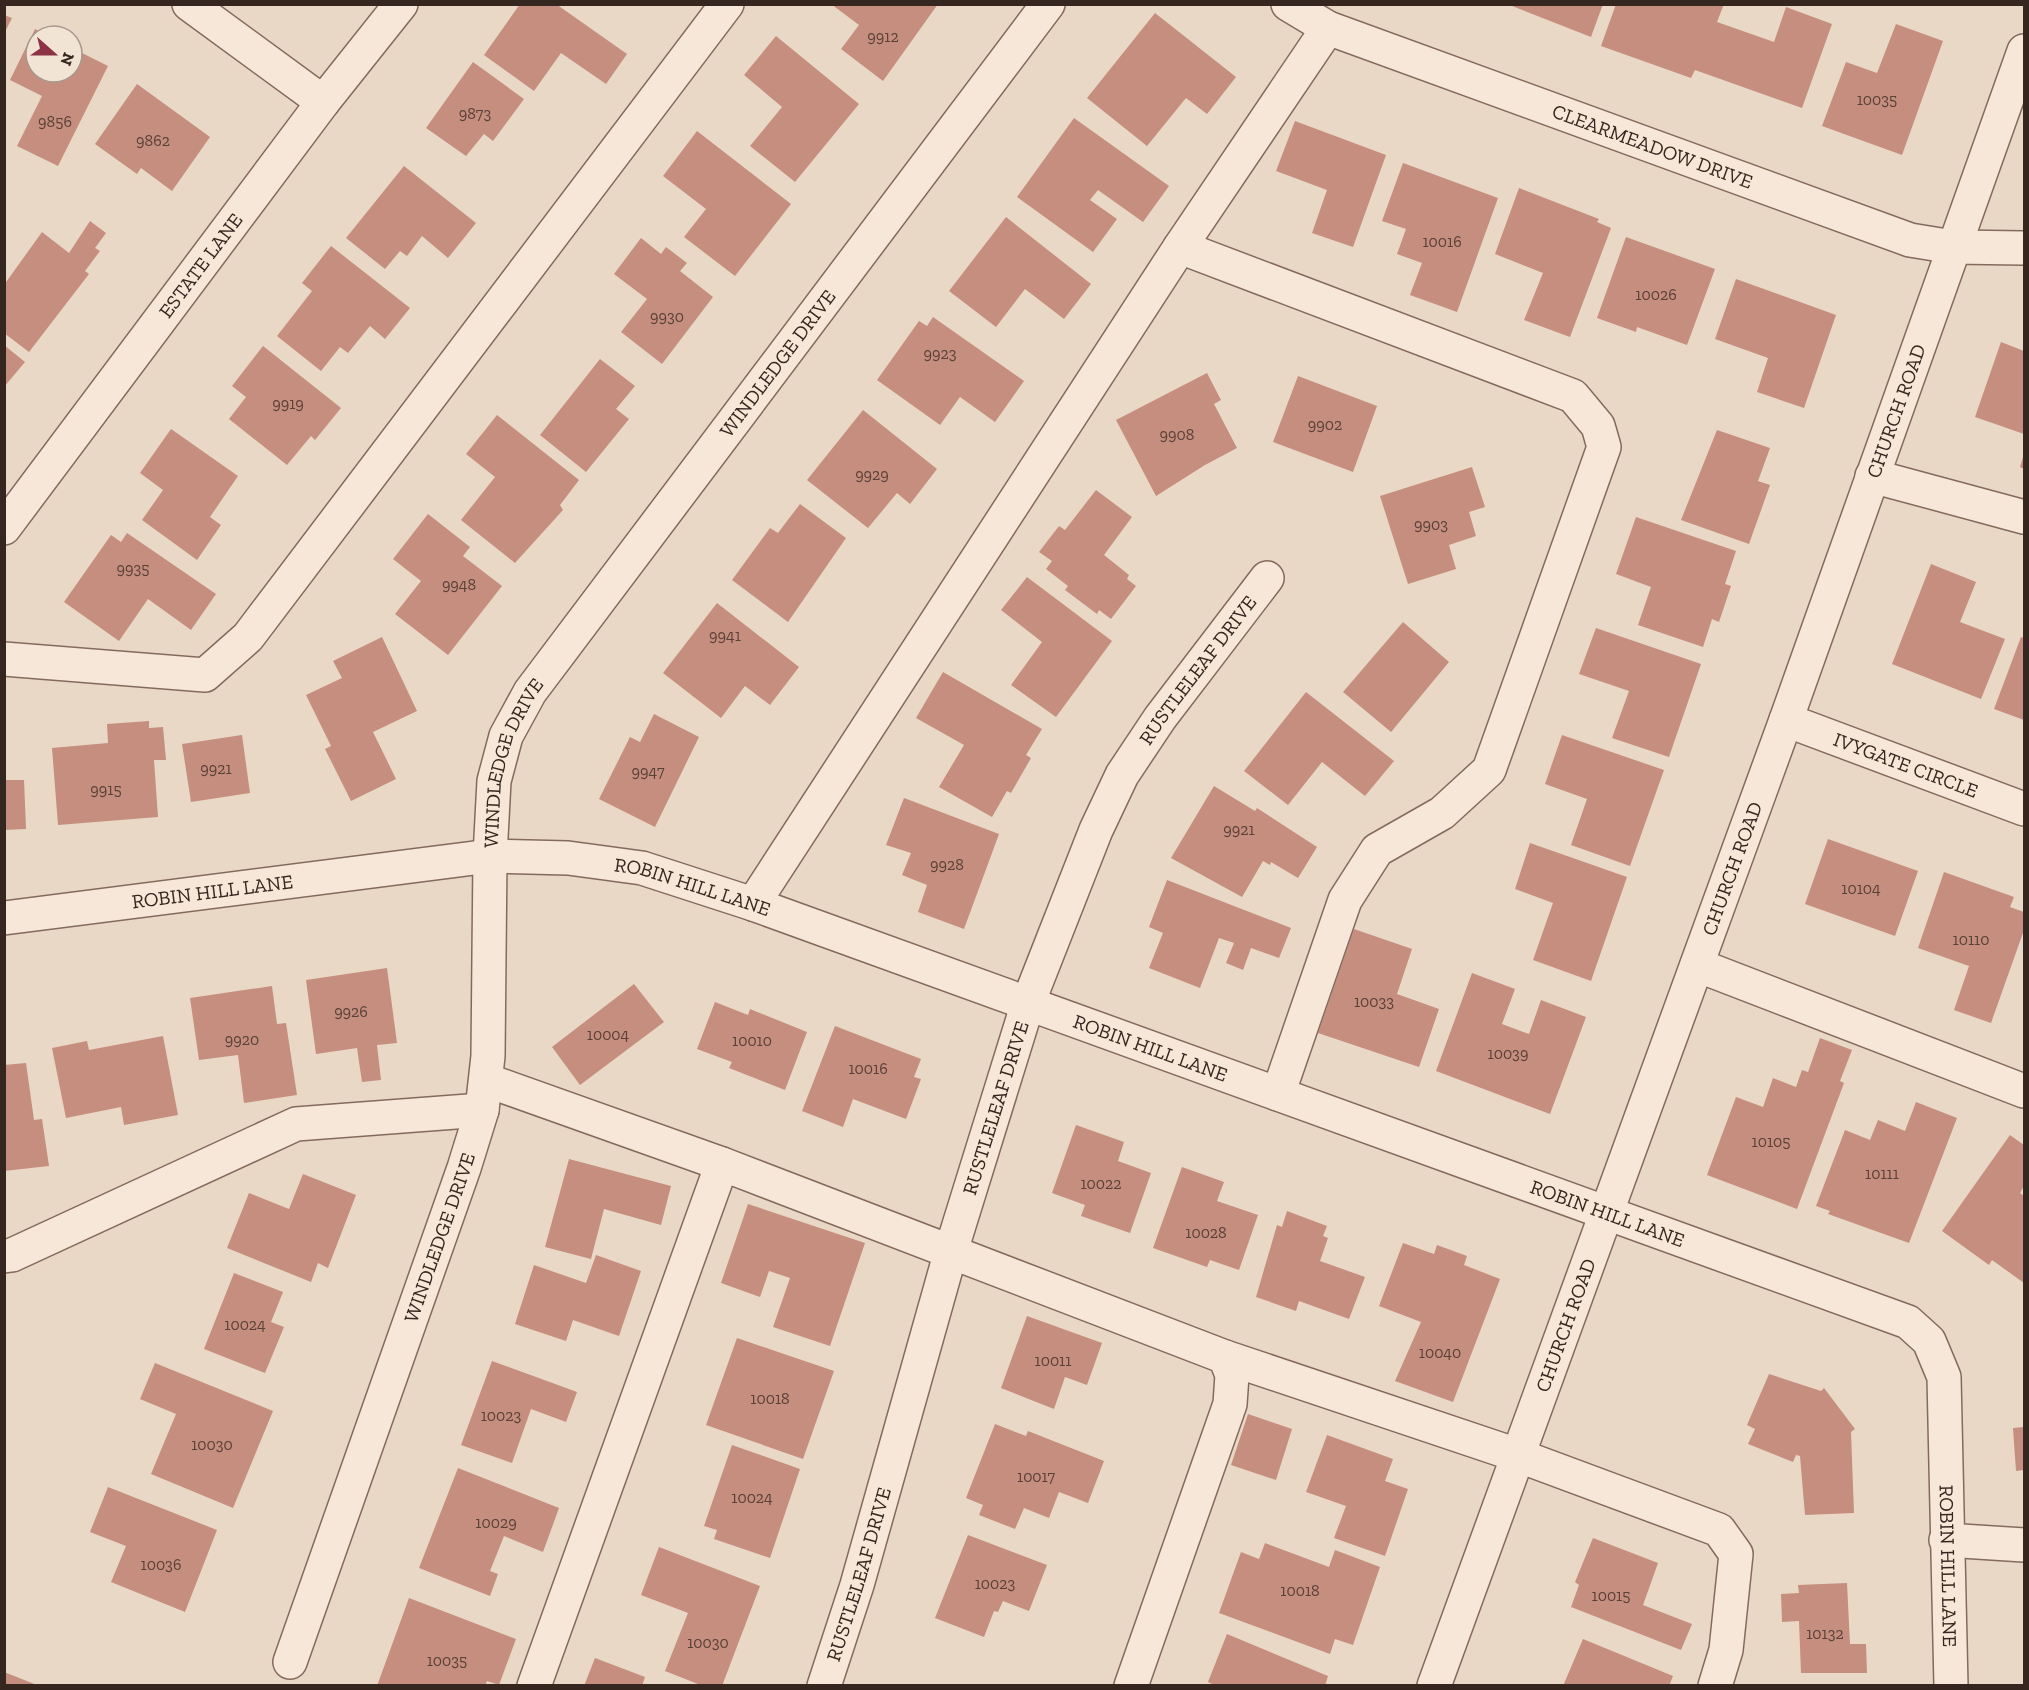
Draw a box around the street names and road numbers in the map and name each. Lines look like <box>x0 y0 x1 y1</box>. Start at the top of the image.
street label: CLEARMEADOW DRIVE <box>1549 99 1756 194</box>
street label: ESTATE LANE <box>154 208 248 323</box>
street label: WINDLEDGE DRIVE <box>714 285 841 442</box>
street label: CHURCH ROAD <box>1861 341 1931 481</box>
street label: RUSTLELEAF DRIVE <box>1134 591 1261 749</box>
street label: WINDLEDGE DRIVE <box>478 673 548 849</box>
street label: IVYGATE CIRCLE <box>1830 727 1981 803</box>
street label: CHURCH ROAD <box>1697 798 1767 939</box>
street label: ROBIN HILL LANE <box>613 852 774 921</box>
street label: ROBIN HILL LANE <box>130 869 294 914</box>
street label: ROBIN HILL LANE <box>1070 1009 1231 1087</box>
street label: RUSTLELEAF DRIVE <box>957 1018 1034 1198</box>
street label: WINDLEDGE DRIVE <box>399 1150 480 1326</box>
street label: ROBIN HILL LANE <box>1527 1174 1688 1252</box>
street label: CHURCH ROAD <box>1530 1255 1601 1395</box>
street label: RUSTLELEAF DRIVE <box>821 1484 896 1664</box>
street label: ROBIN HILL LANE <box>1934 1485 1962 1647</box>

